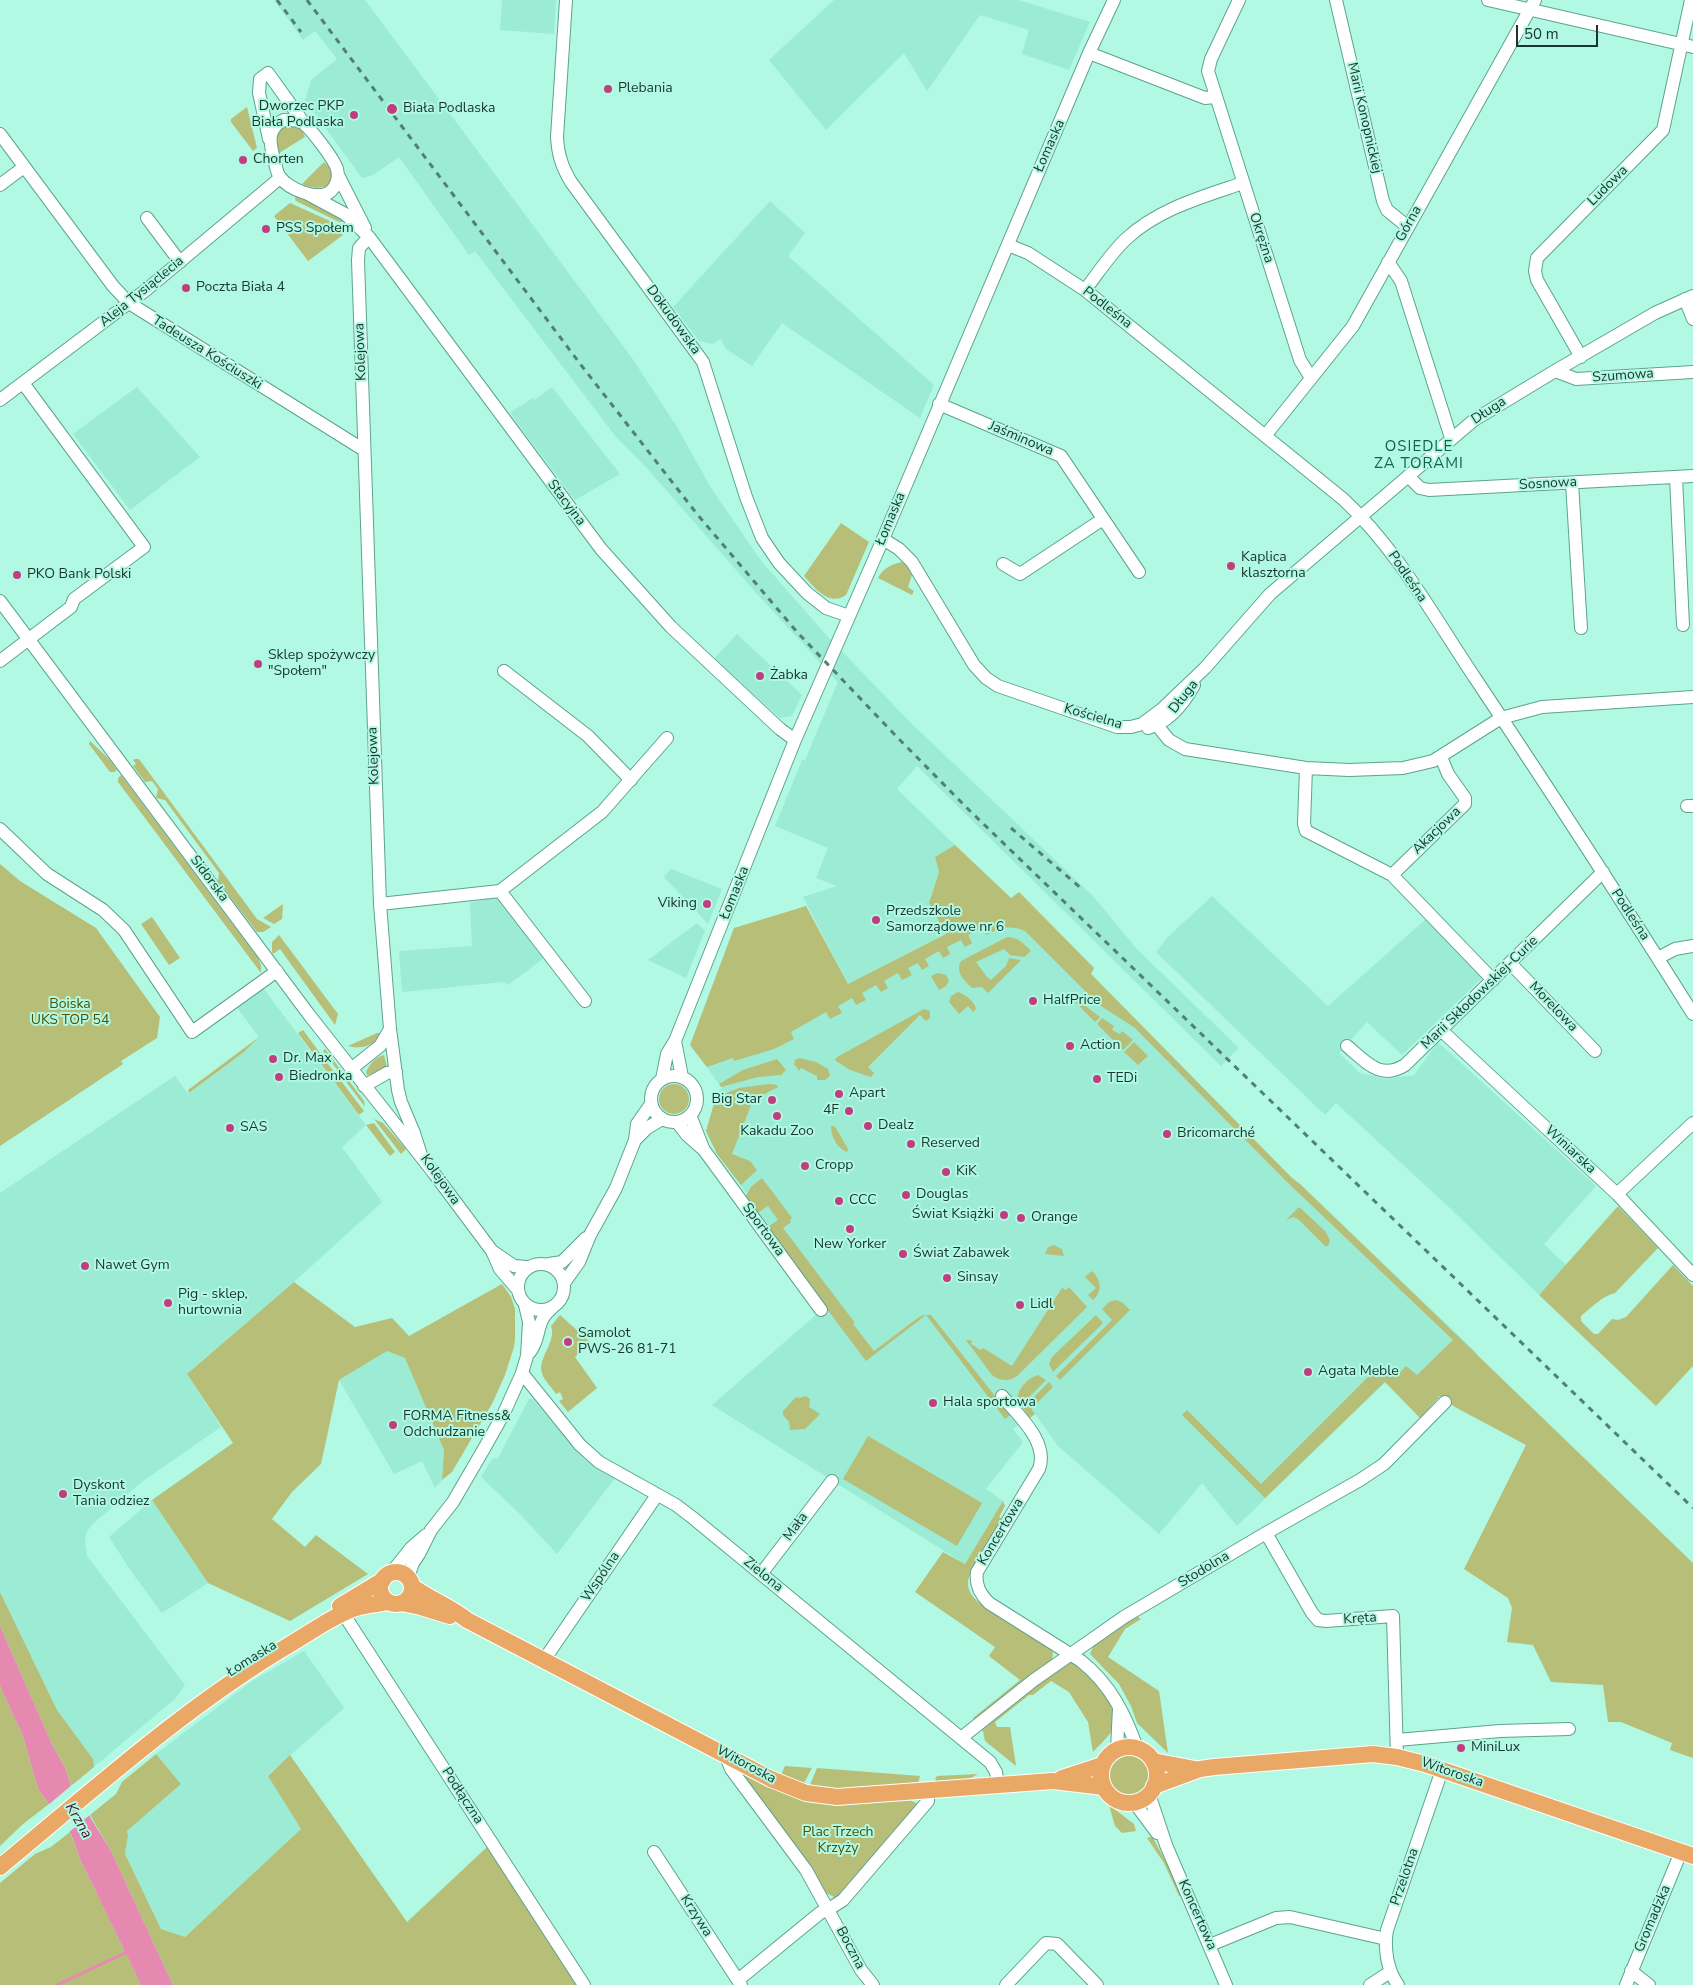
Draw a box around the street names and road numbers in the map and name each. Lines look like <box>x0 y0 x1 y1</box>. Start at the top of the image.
street label: Marii Konopnickiej <box>1343 61 1385 175</box>
street label: Łomaska <box>1031 117 1069 175</box>
street label: Ludowa <box>1584 162 1632 210</box>
street label: Górna <box>1392 203 1426 245</box>
street label: Okrężna <box>1245 211 1277 265</box>
street label: Aleja Tysiąclecia <box>97 253 187 331</box>
street label: Dokudowska <box>642 282 704 358</box>
street label: Podleśna <box>1079 283 1135 333</box>
street label: Tadeusza Kościuszki <box>149 312 265 394</box>
street label: Kolejowa <box>352 323 370 381</box>
street label: Szumowa <box>1592 365 1654 387</box>
street label: Długa <box>1468 394 1510 428</box>
street label: Jaśminowa <box>986 418 1056 460</box>
street label: Sosnowa <box>1519 474 1577 494</box>
street label: Stacyjna <box>543 477 589 529</box>
street label: Łomaska <box>872 490 910 548</box>
street label: Podleśna <box>1384 548 1430 606</box>
street label: Długa <box>1166 677 1202 717</box>
street label: Kościelna <box>1062 701 1124 733</box>
street label: Kolejowa <box>365 727 383 785</box>
street label: Akacjowa <box>1409 804 1465 858</box>
street label: Sidorska <box>186 852 232 906</box>
street label: Łomaska <box>717 864 753 922</box>
street label: Podleśna <box>1607 886 1653 944</box>
street label: Marii Skłodowskiej-Curie <box>1418 933 1542 1053</box>
street label: Morelowa <box>1525 979 1581 1035</box>
street label: Winiarska <box>1541 1122 1599 1178</box>
street label: Kolejowa <box>417 1151 463 1209</box>
street label: Sportowa <box>738 1200 788 1260</box>
street label: Koncertowa <box>974 1496 1028 1568</box>
street label: Mała <box>780 1510 812 1544</box>
street label: Stodolna <box>1175 1548 1233 1592</box>
street label: Wspólna <box>578 1549 624 1605</box>
street label: Zielona <box>740 1554 786 1596</box>
street label: Kręta <box>1343 1609 1377 1629</box>
street label: Łomaska <box>224 1637 280 1681</box>
street label: Witoroska <box>713 1742 779 1788</box>
street label: Witoroska <box>1419 1754 1485 1792</box>
street label: Podłączna <box>437 1764 487 1828</box>
street label: Przelotna <box>1387 1846 1423 1908</box>
street label: Koncertowa <box>1174 1877 1220 1953</box>
street label: Gromadzka <box>1631 1883 1675 1955</box>
street label: Krzywa <box>676 1892 716 1940</box>
street label: Boczna <box>832 1924 868 1972</box>

